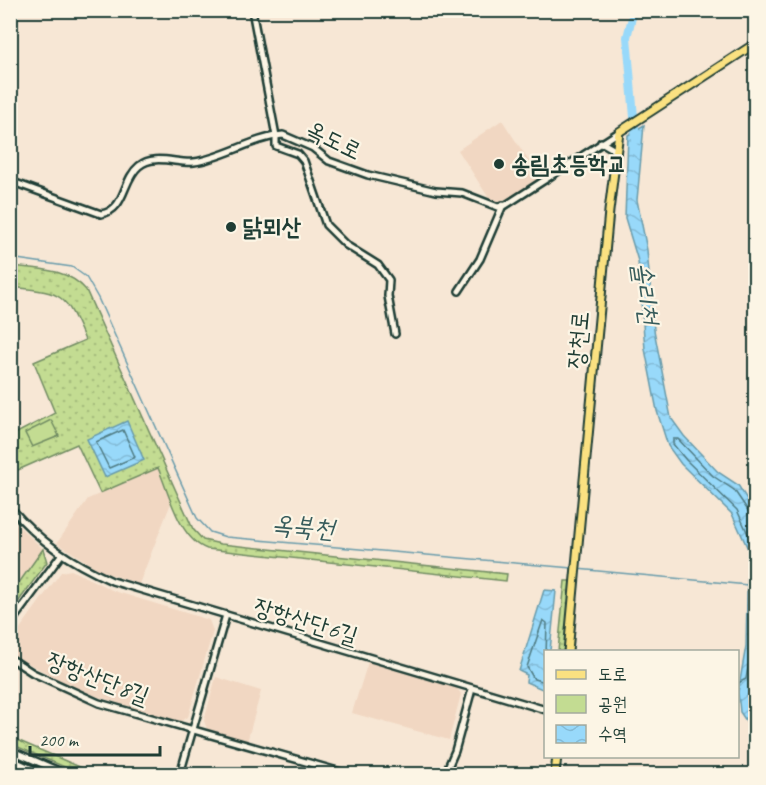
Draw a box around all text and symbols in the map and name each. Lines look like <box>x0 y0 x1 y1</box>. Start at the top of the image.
street label: 옥도로 <box>301 114 367 166</box>
place label: 송림초등학교 <box>511 149 627 179</box>
marker: 송림초등학교 <box>492 157 506 171</box>
place label: 닭뫼산 <box>243 212 302 242</box>
marker: 닭뫼산 <box>224 220 238 234</box>
water label: 솔리천 <box>625 260 667 329</box>
street label: 장천로 <box>561 310 595 370</box>
water label: 옥북천 <box>270 507 339 546</box>
street label: 장항산단6길 <box>250 591 362 651</box>
street label: 장항산단8길 <box>43 645 153 711</box>
legend <box>544 650 739 758</box>
text: 도로 <box>598 663 627 685</box>
text: 공원 <box>598 693 627 715</box>
scale bar <box>30 719 160 757</box>
text: 수역 <box>598 723 627 745</box>
text: 200 m <box>39 729 80 751</box>

